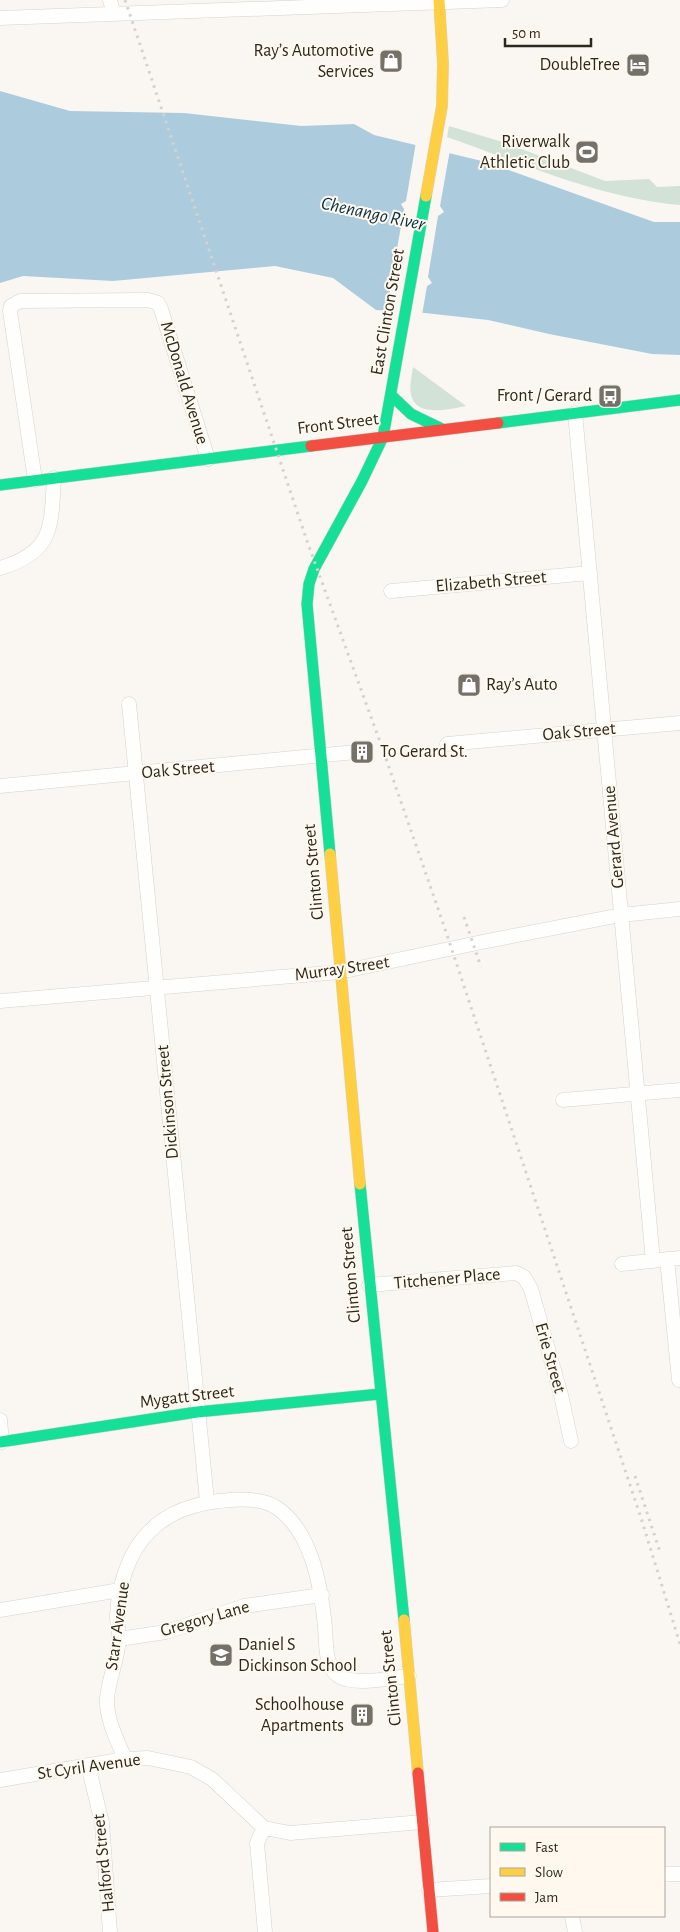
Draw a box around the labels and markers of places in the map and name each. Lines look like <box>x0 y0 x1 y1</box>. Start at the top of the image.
place label: Ray’s Automotive Services <box>254 42 374 81</box>
shop icon: Ray’s Automotive Services <box>378 48 404 74</box>
hotel icon: DoubleTree <box>625 52 651 78</box>
place label: DoubleTree <box>539 56 620 74</box>
place label: Riverwalk Athletic Club <box>480 133 571 172</box>
sports icon: Riverwalk Athletic Club <box>574 139 600 165</box>
bus stop icon: Front / Gerard <box>597 383 623 409</box>
place label: Front / Gerard <box>497 387 592 405</box>
shop icon: Ray’s Auto <box>456 672 482 698</box>
place label: Ray’s Auto <box>486 676 558 694</box>
building icon: To Gerard St. <box>349 739 375 765</box>
place label: To Gerard St. <box>380 743 468 761</box>
place label: Daniel S Dickinson School <box>238 1636 357 1675</box>
school or university icon: Daniel S Dickinson School <box>208 1642 234 1668</box>
place label: Schoolhouse Apartments <box>255 1696 344 1735</box>
building icon: Schoolhouse Apartments <box>349 1702 375 1728</box>

